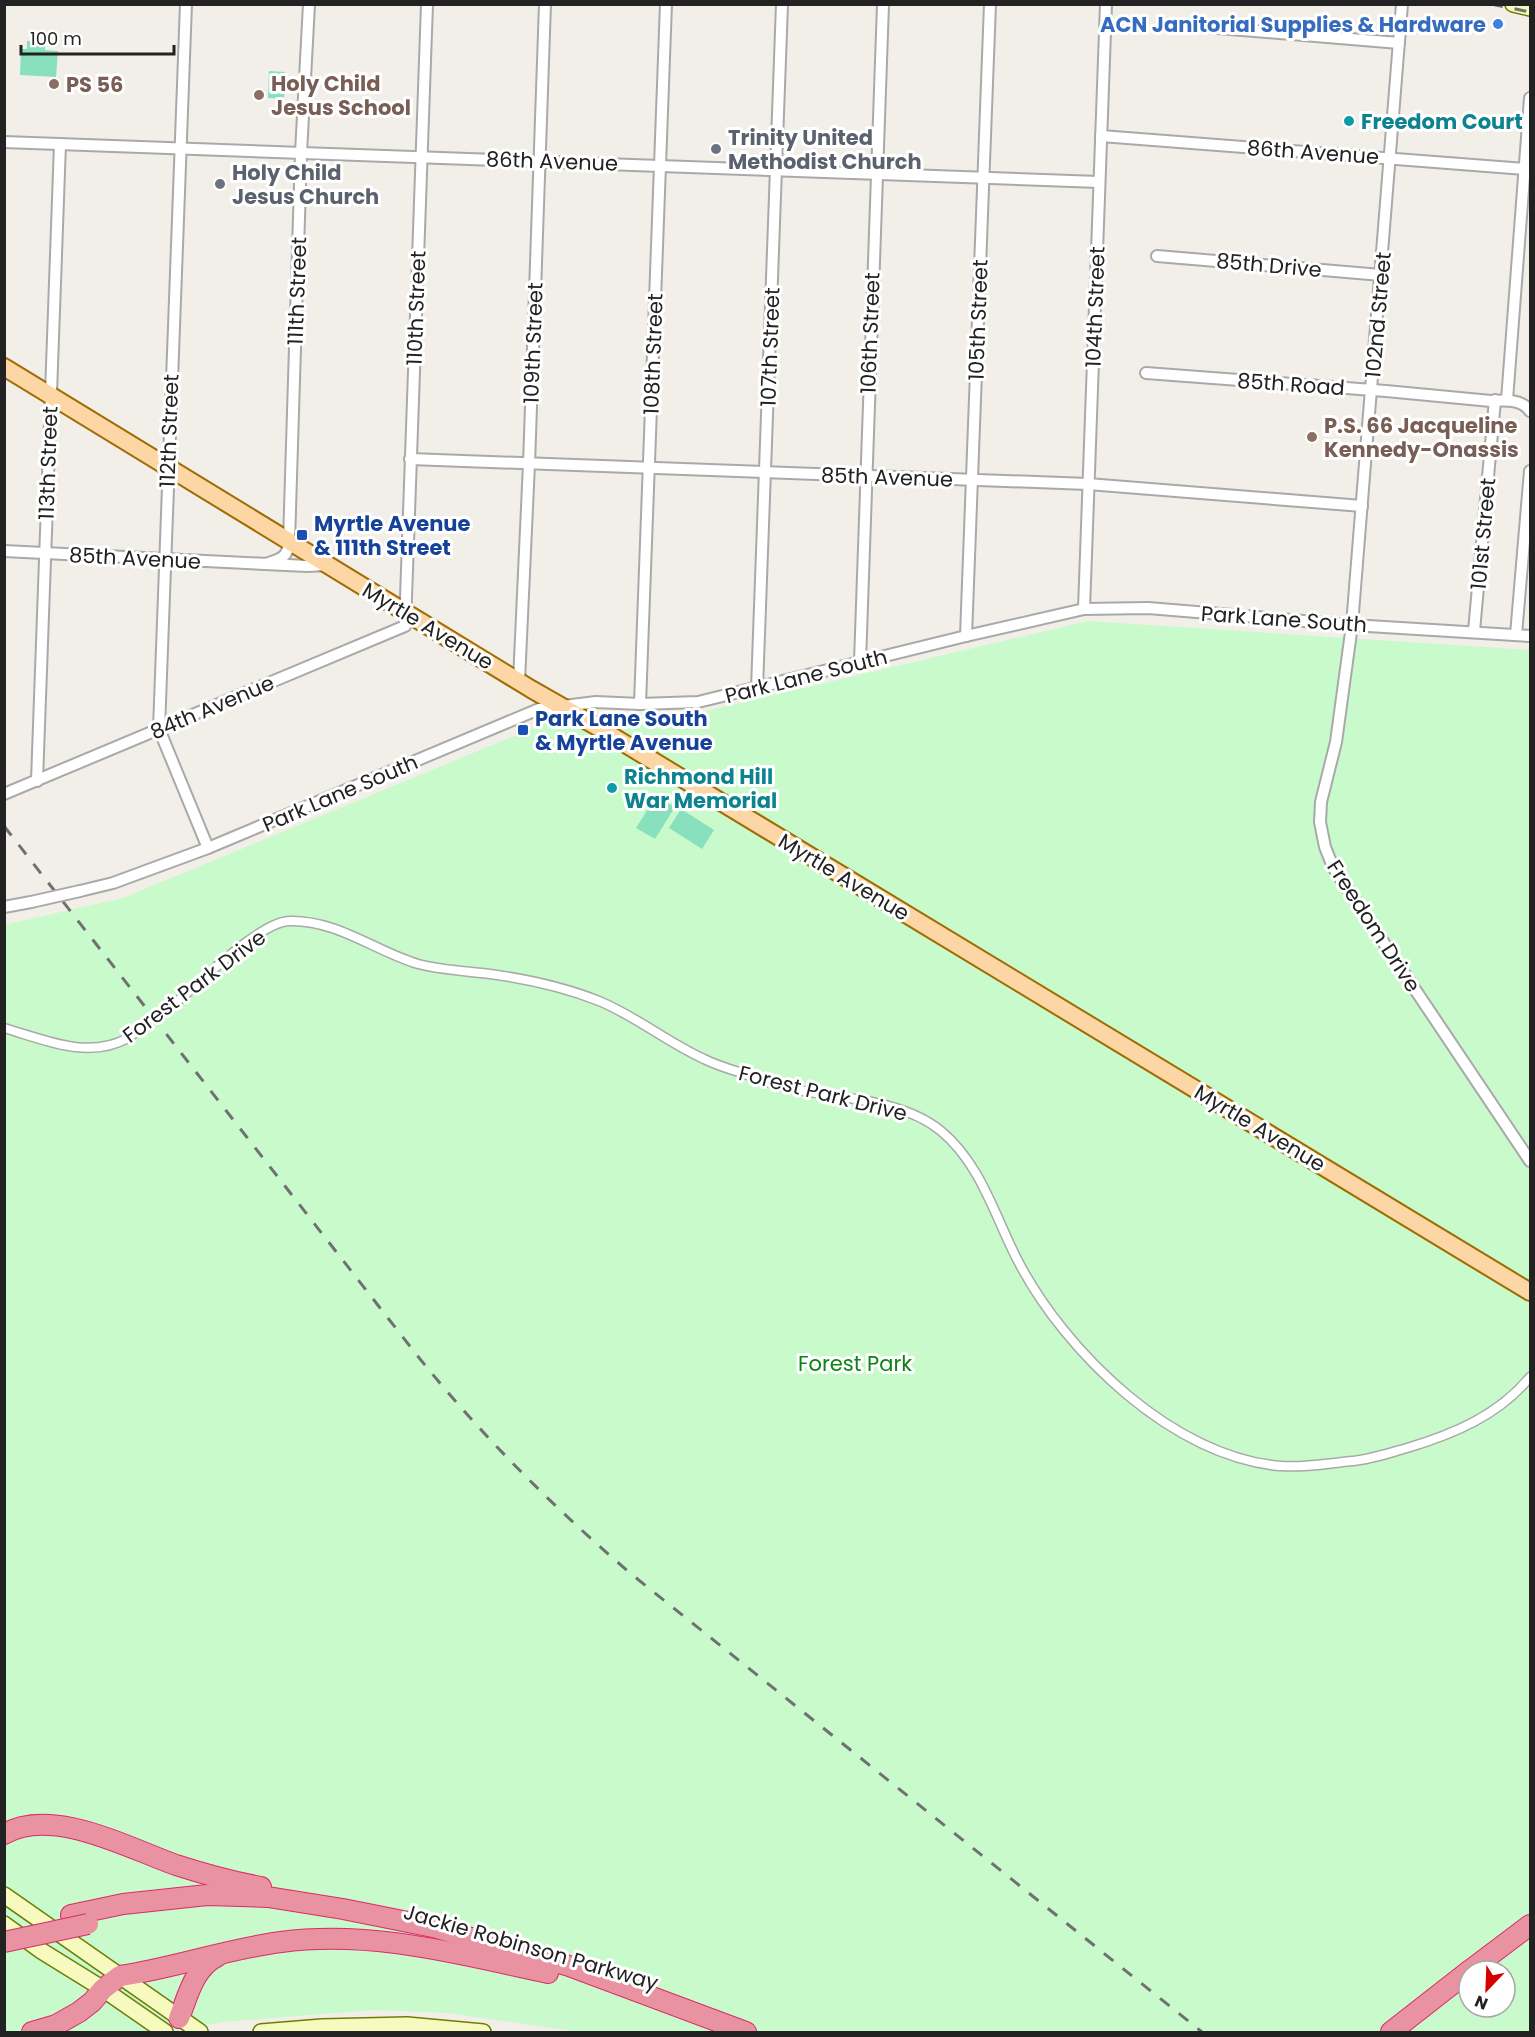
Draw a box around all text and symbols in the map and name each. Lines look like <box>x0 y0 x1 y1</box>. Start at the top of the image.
place label: ACN Janitorial Supplies & Hardware <box>1100 10 1486 39</box>
marker: ACN Janitorial Supplies & Hardware <box>1491 17 1505 31</box>
scale bar <box>21 18 174 56</box>
text: 100 m <box>30 26 82 51</box>
place label: Holy Child Jesus School <box>271 69 411 122</box>
place label: PS 56 <box>66 70 124 99</box>
marker: PS 56 <box>47 77 61 91</box>
marker: Holy Child Jesus School <box>252 88 266 102</box>
place label: Freedom Court <box>1361 107 1523 136</box>
marker: Freedom Court <box>1342 114 1356 128</box>
place label: Trinity United Methodist Church <box>728 123 922 176</box>
street label: 86th Avenue <box>1246 133 1380 171</box>
marker: Trinity United Methodist Church <box>709 142 723 156</box>
street label: 86th Avenue <box>485 144 619 178</box>
place label: Holy Child Jesus Church <box>232 158 379 211</box>
marker: Holy Child Jesus Church <box>213 177 227 191</box>
street label: 111th Street <box>281 236 313 346</box>
street label: 104th Street <box>1078 246 1112 368</box>
street label: 85th Drive <box>1215 246 1323 284</box>
street label: 110th Street <box>400 250 432 366</box>
street label: 102nd Street <box>1358 251 1398 379</box>
street label: 105th Street <box>961 259 995 381</box>
street label: 106th Street <box>853 272 887 394</box>
street label: 109th Street <box>516 282 550 404</box>
street label: 107th Street <box>753 287 787 407</box>
street label: 108th Street <box>636 293 670 415</box>
street label: 85th Road <box>1236 366 1346 402</box>
street label: 112th Street <box>153 374 185 488</box>
street label: 113th Street <box>32 406 64 520</box>
place label: P.S. 66 Jacqueline Kennedy-Onassis <box>1324 411 1519 464</box>
marker: P.S. 66 Jacqueline Kennedy-Onassis <box>1305 430 1319 444</box>
street label: 85th Avenue <box>821 460 953 494</box>
street label: 101st Street <box>1464 477 1502 591</box>
place label: Myrtle Avenue & 111th Street <box>314 509 471 562</box>
marker: Myrtle Avenue & 111th Street <box>295 528 309 542</box>
street label: 85th Avenue <box>68 540 202 576</box>
street label: Myrtle Avenue <box>357 575 499 677</box>
street label: Park Lane South <box>1200 599 1368 639</box>
street label: Park Lane South <box>722 642 890 710</box>
street label: 84th Avenue <box>146 668 278 746</box>
place label: Park Lane South & Myrtle Avenue <box>535 704 713 757</box>
marker: Park Lane South & Myrtle Avenue <box>516 723 530 737</box>
street label: Park Lane South <box>258 747 422 839</box>
place label: Richmond Hill War Memorial <box>624 762 777 815</box>
marker: Richmond Hill War Memorial <box>605 781 619 795</box>
street label: Myrtle Avenue <box>773 826 915 928</box>
street label: Freedom Drive <box>1320 854 1428 998</box>
street label: Forest Park Drive <box>116 923 272 1049</box>
street label: Forest Park Drive <box>736 1058 910 1128</box>
street label: Myrtle Avenue <box>1189 1077 1331 1179</box>
park label: Forest Park <box>798 1349 912 1378</box>
street label: Jackie Robinson Parkway <box>400 1897 662 1997</box>
north arrow <box>1457 1959 1517 2019</box>
text: N <box>1471 1989 1491 2015</box>

